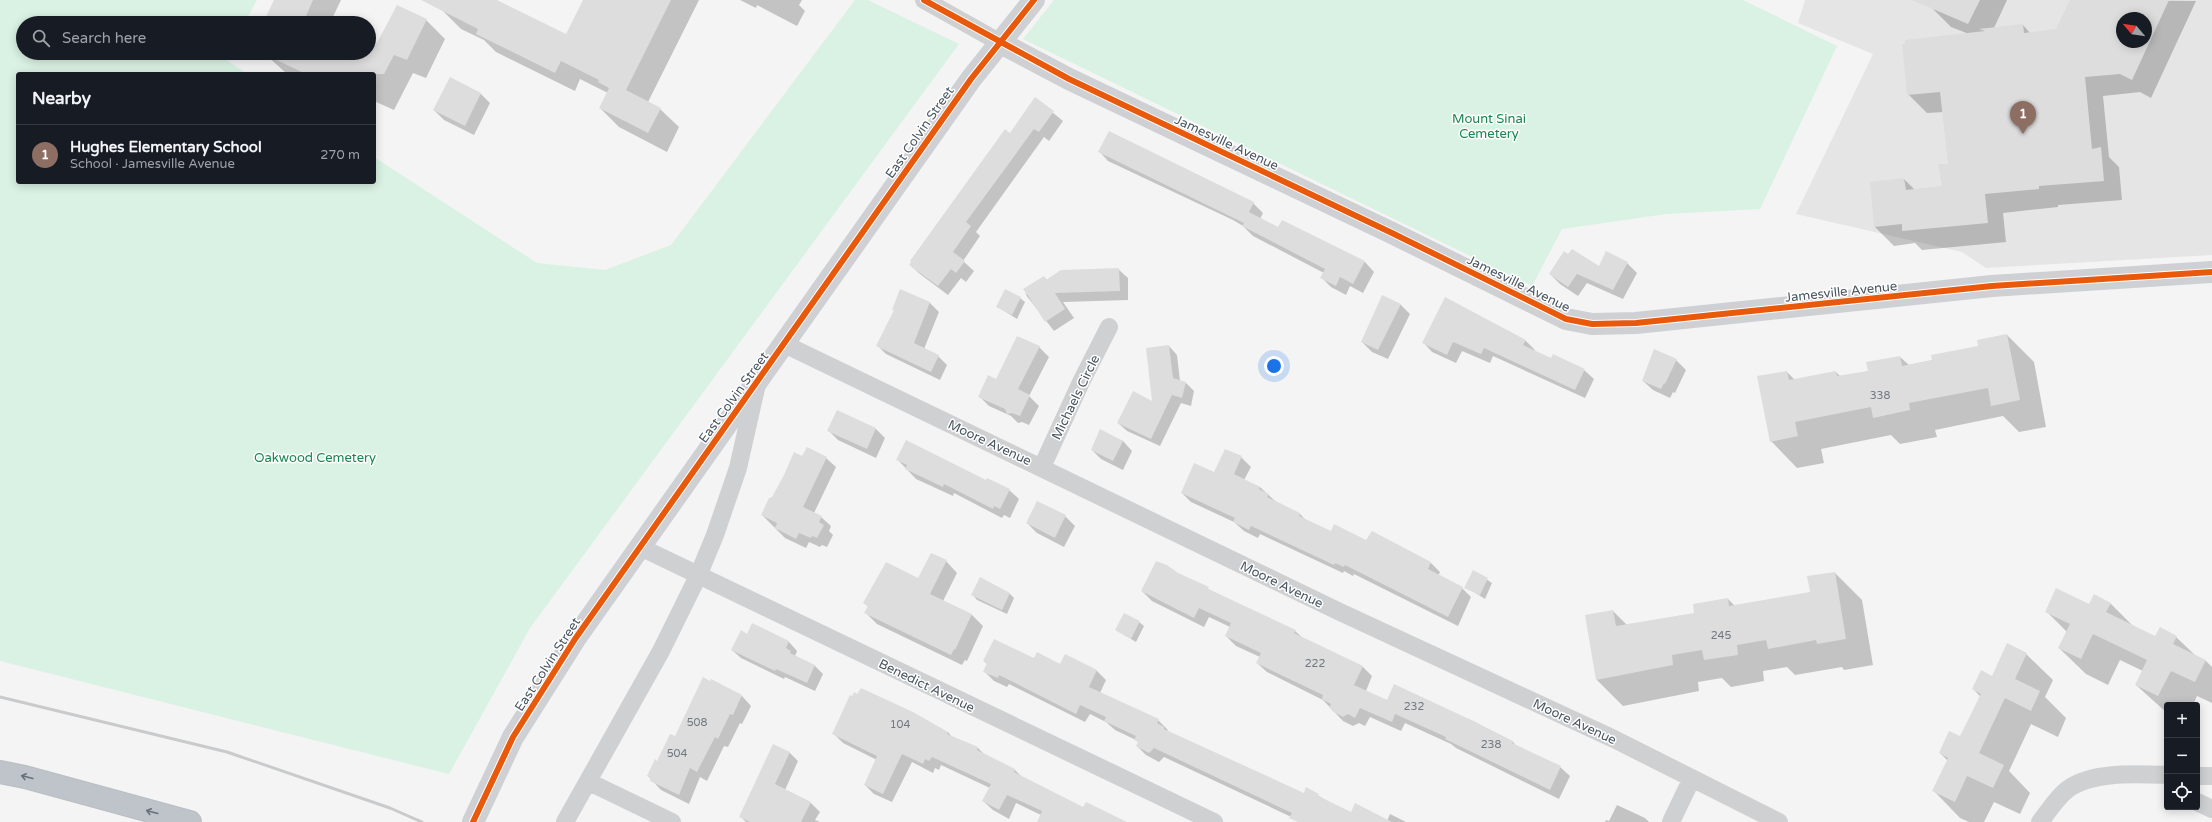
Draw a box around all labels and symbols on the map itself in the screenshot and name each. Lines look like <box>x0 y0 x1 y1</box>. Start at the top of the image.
north arrow <box>2116 12 2152 48</box>
street label: East Colvin Street <box>882 83 958 182</box>
pin: 1 <box>2010 101 2036 134</box>
park label: Mount Sinai Cemetery <box>1452 111 1526 142</box>
street label: Jamesville Avenue <box>1172 112 1281 174</box>
street label: Jamesville Avenue <box>1464 252 1573 316</box>
street label: Jamesville Avenue <box>1784 278 1898 306</box>
street label: East Colvin Street <box>695 349 772 446</box>
street label: Michaels Circle <box>1048 352 1103 443</box>
your location <box>1264 356 1284 376</box>
house number: 338 <box>1870 389 1890 402</box>
street label: Moore Avenue <box>945 417 1034 469</box>
park label: Oakwood Cemetery <box>254 450 376 466</box>
street label: Moore Avenue <box>1238 558 1326 612</box>
street label: East Colvin Street <box>512 615 584 714</box>
house number: 245 <box>1711 629 1731 642</box>
street label: Benedict Avenue <box>876 656 977 716</box>
house number: 222 <box>1305 657 1325 670</box>
street label: Moore Avenue <box>1530 696 1619 748</box>
house number: 232 <box>1404 700 1424 713</box>
house number: 508 <box>687 716 707 729</box>
house number: 104 <box>890 718 910 731</box>
house number: 238 <box>1481 738 1501 751</box>
house number: 504 <box>667 747 687 760</box>
one-way arrow <box>21 773 34 781</box>
one-way arrow <box>146 807 159 815</box>

